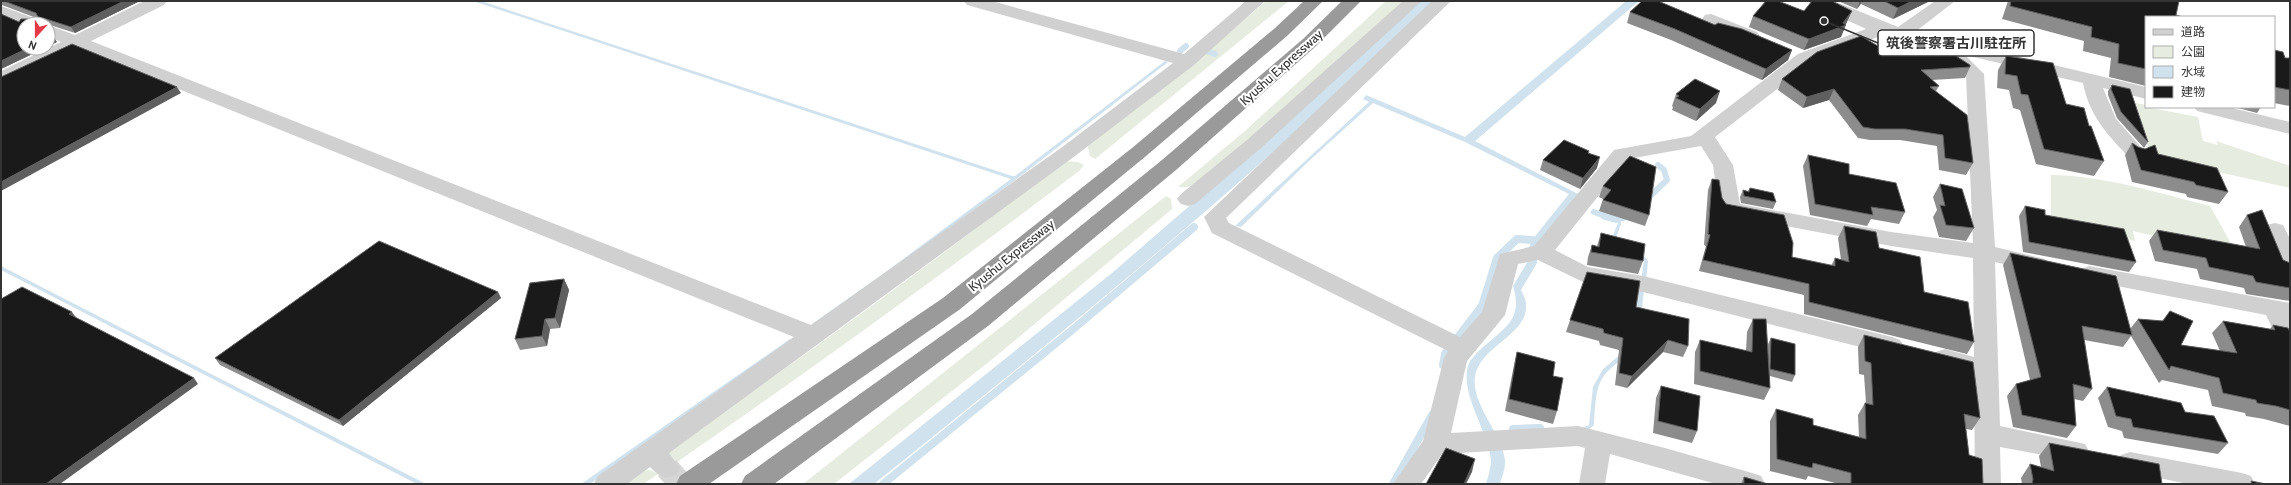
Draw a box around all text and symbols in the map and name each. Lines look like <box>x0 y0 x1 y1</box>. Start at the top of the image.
north arrow <box>16 16 56 56</box>
legend <box>2145 16 2275 108</box>
text: 道路 <box>2181 24 2205 39</box>
street label: Kyushu Expressway <box>1236 25 1326 108</box>
callout: 筑後警察署古川駐在所 <box>1878 30 2034 56</box>
text: 筑後警察署古川駐在所 <box>1886 34 2026 52</box>
text: N <box>26 37 39 53</box>
text: 公園 <box>2181 44 2205 59</box>
text: 水域 <box>2181 64 2205 79</box>
text: 建物 <box>2181 84 2205 99</box>
street label: Kyushu Expressway <box>965 215 1058 295</box>

